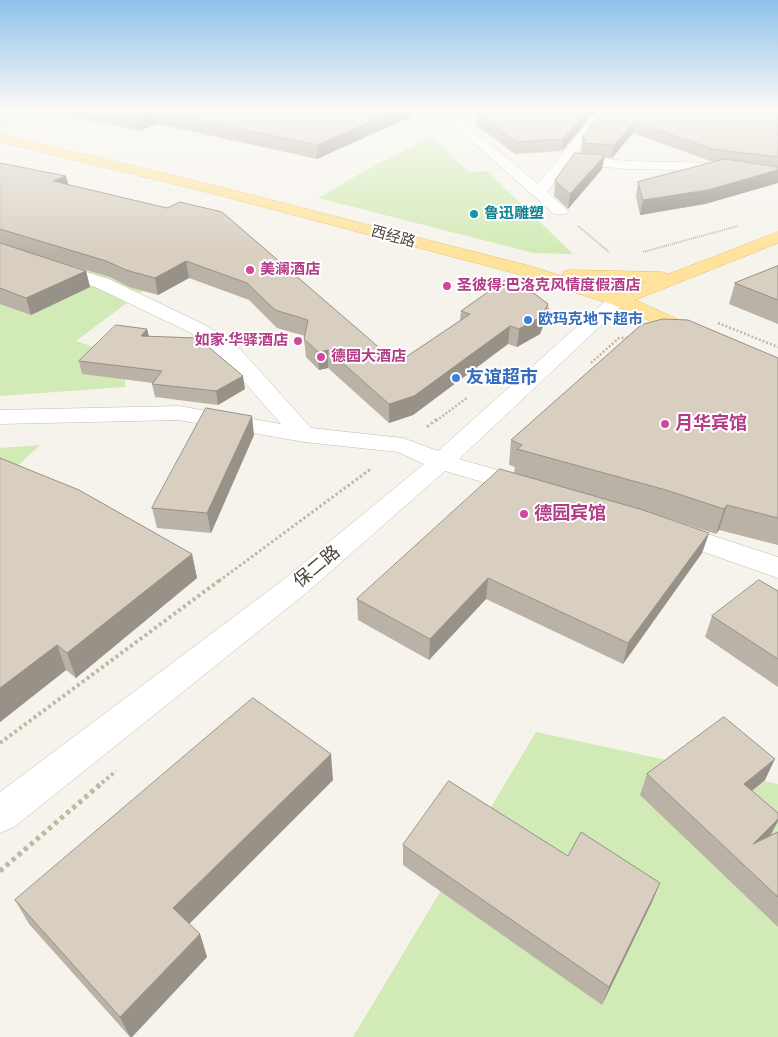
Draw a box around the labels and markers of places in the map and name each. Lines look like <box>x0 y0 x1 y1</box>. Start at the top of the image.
place label: 鲁迅雕塑 <box>484 205 544 223</box>
marker: 鲁迅雕塑 <box>468 208 480 220</box>
place label: 美澜酒店 <box>260 261 320 279</box>
marker: 美澜酒店 <box>244 264 256 276</box>
place label: 圣彼得·巴洛克风情度假酒店 <box>457 277 640 295</box>
marker: 圣彼得·巴洛克风情度假酒店 <box>441 280 453 292</box>
place label: 欧玛克地下超市 <box>538 311 643 329</box>
marker: 欧玛克地下超市 <box>522 314 534 326</box>
place label: 如家·华驿酒店 <box>195 332 288 350</box>
marker: 如家·华驿酒店 <box>292 335 304 347</box>
place label: 德园大酒店 <box>331 348 406 366</box>
marker: 德园大酒店 <box>315 351 327 363</box>
place label: 友谊超市 <box>466 367 538 389</box>
marker: 友谊超市 <box>450 372 462 384</box>
place label: 月华宾馆 <box>675 413 747 435</box>
marker: 月华宾馆 <box>659 418 671 430</box>
place label: 德园宾馆 <box>534 503 606 525</box>
marker: 德园宾馆 <box>518 508 530 520</box>

